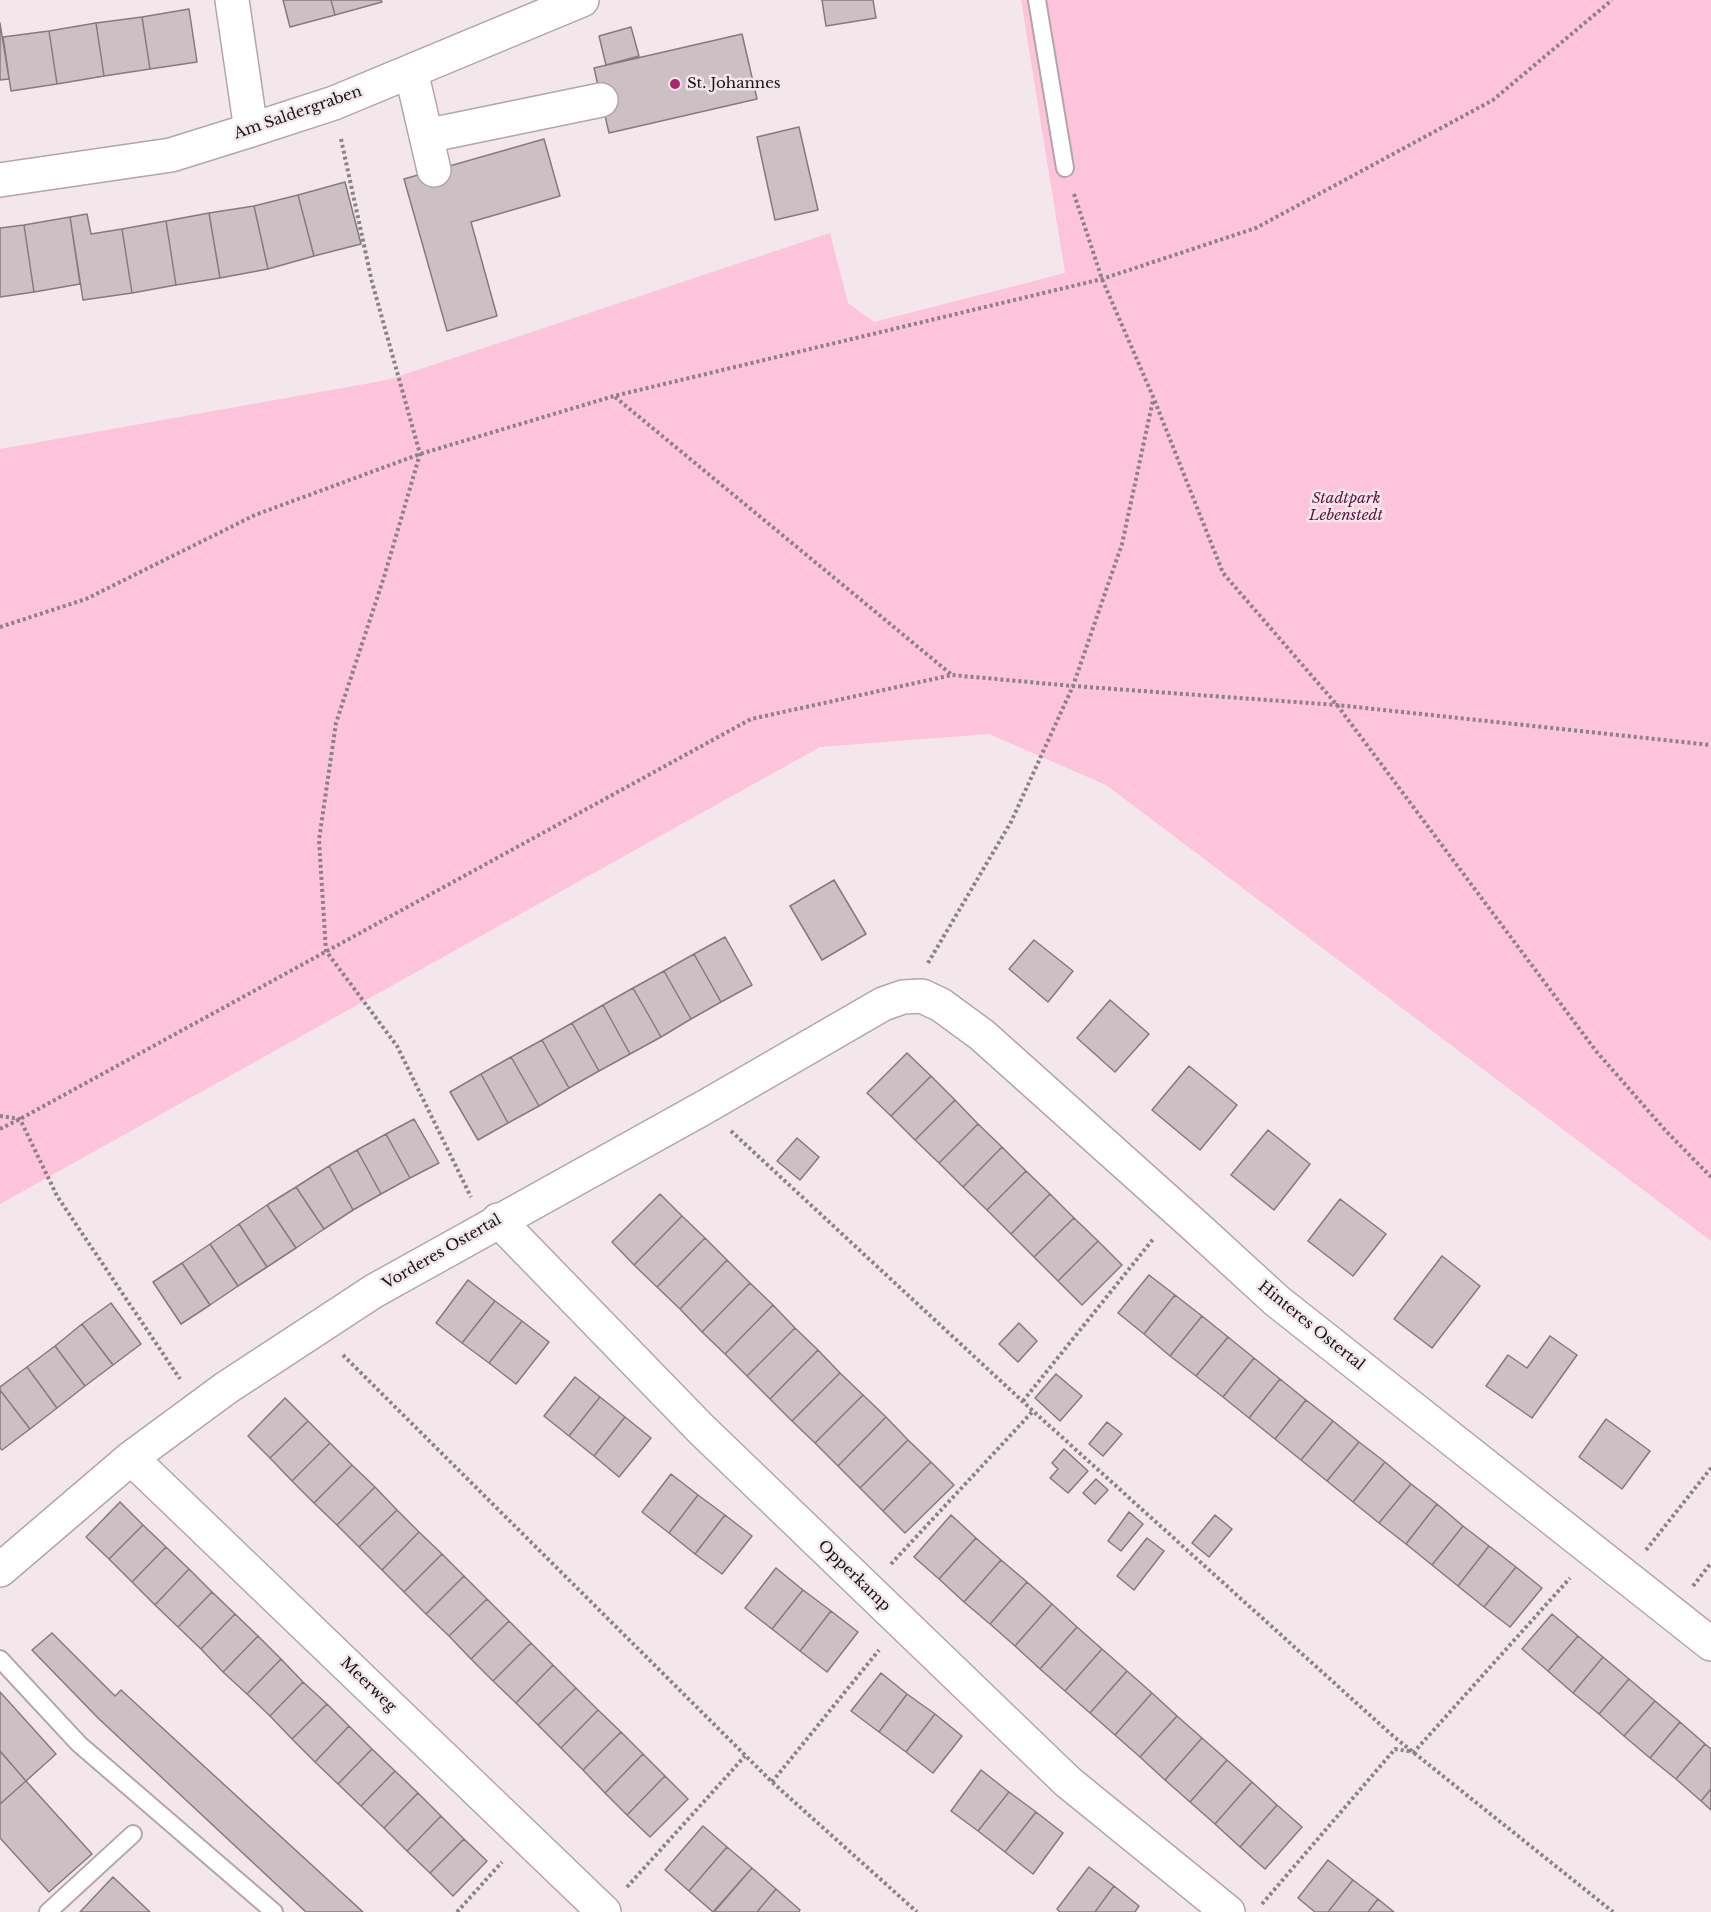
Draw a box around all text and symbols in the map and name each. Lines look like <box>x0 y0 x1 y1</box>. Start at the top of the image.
place label: St. Johannes <box>687 75 781 93</box>
marker: St. Johannes <box>668 77 682 91</box>
street label: Am Saldergraben <box>232 83 364 143</box>
park label: Stadtpark Lebenstedt <box>1309 490 1383 525</box>
street label: Vorderes Ostertal <box>380 1211 504 1293</box>
street label: Hinteres Ostertal <box>1254 1278 1368 1374</box>
street label: Opperkamp <box>814 1537 894 1615</box>
street label: Meerweg <box>336 1654 400 1716</box>

